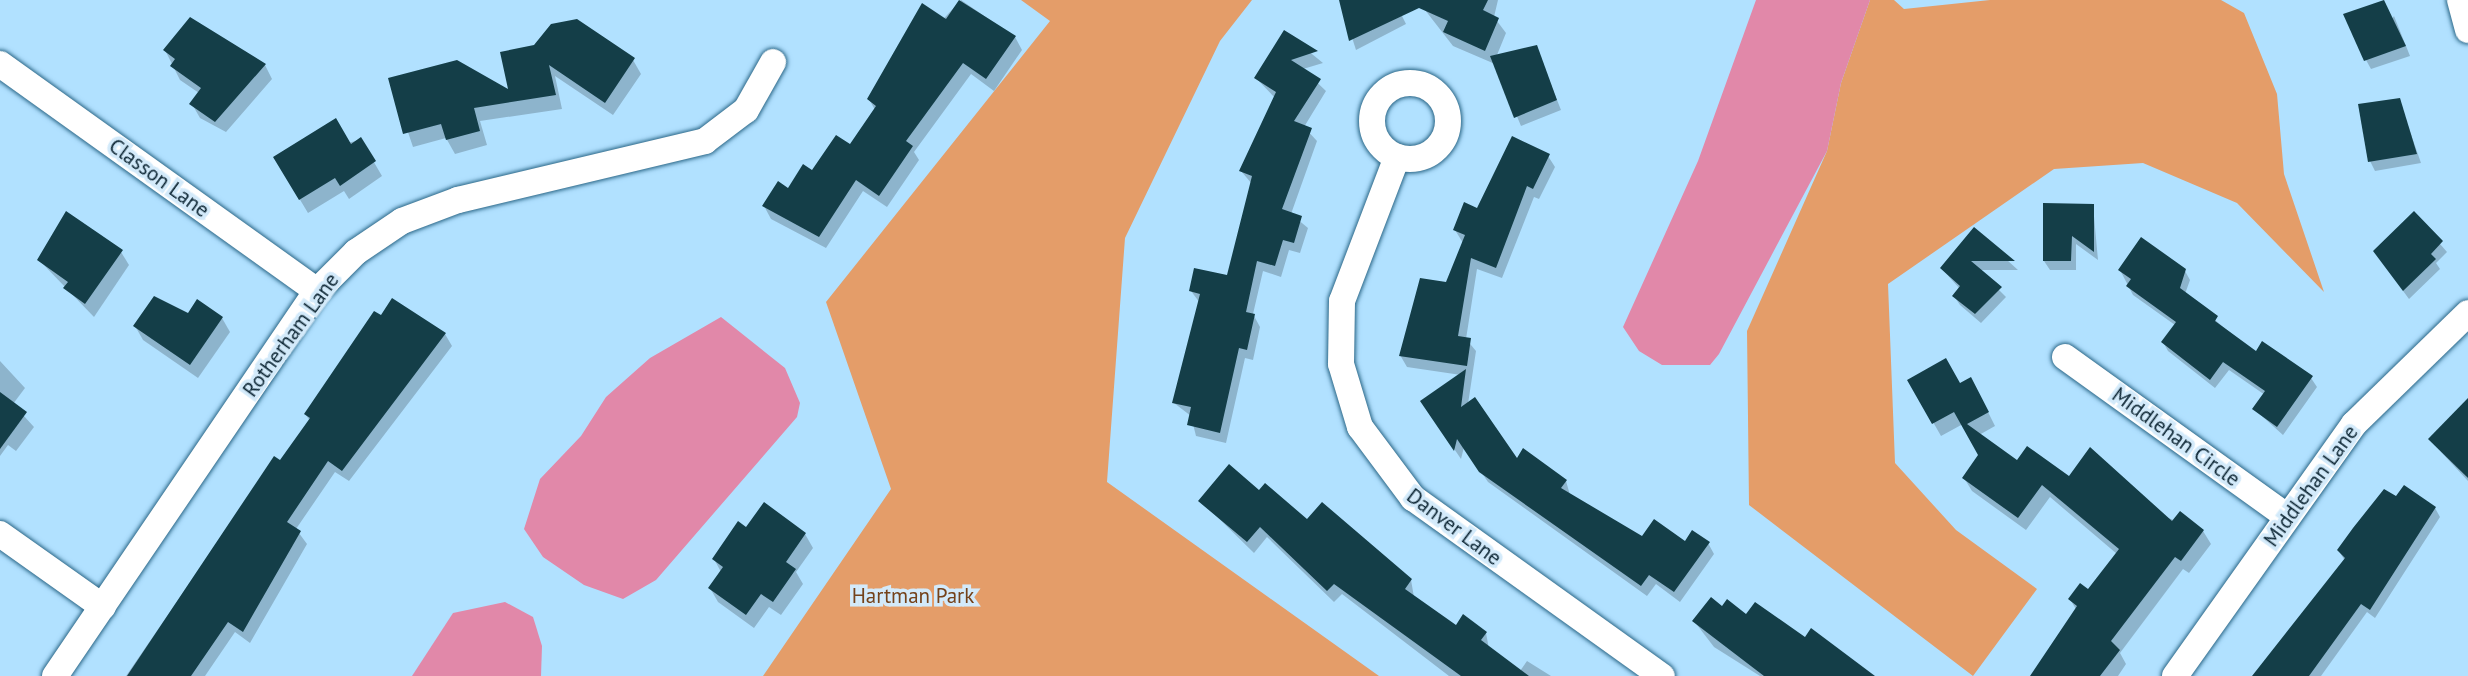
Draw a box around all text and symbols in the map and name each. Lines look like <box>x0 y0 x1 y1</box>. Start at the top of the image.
street label: Classon Lane <box>104 133 214 223</box>
street label: Rotherham Lane <box>238 268 344 402</box>
street label: Middlehan Circle <box>2107 382 2245 492</box>
street label: Middlehan Lane <box>2259 420 2363 552</box>
street label: Danver Lane <box>1402 483 1506 571</box>
park label: Hartman Park <box>852 583 974 609</box>

